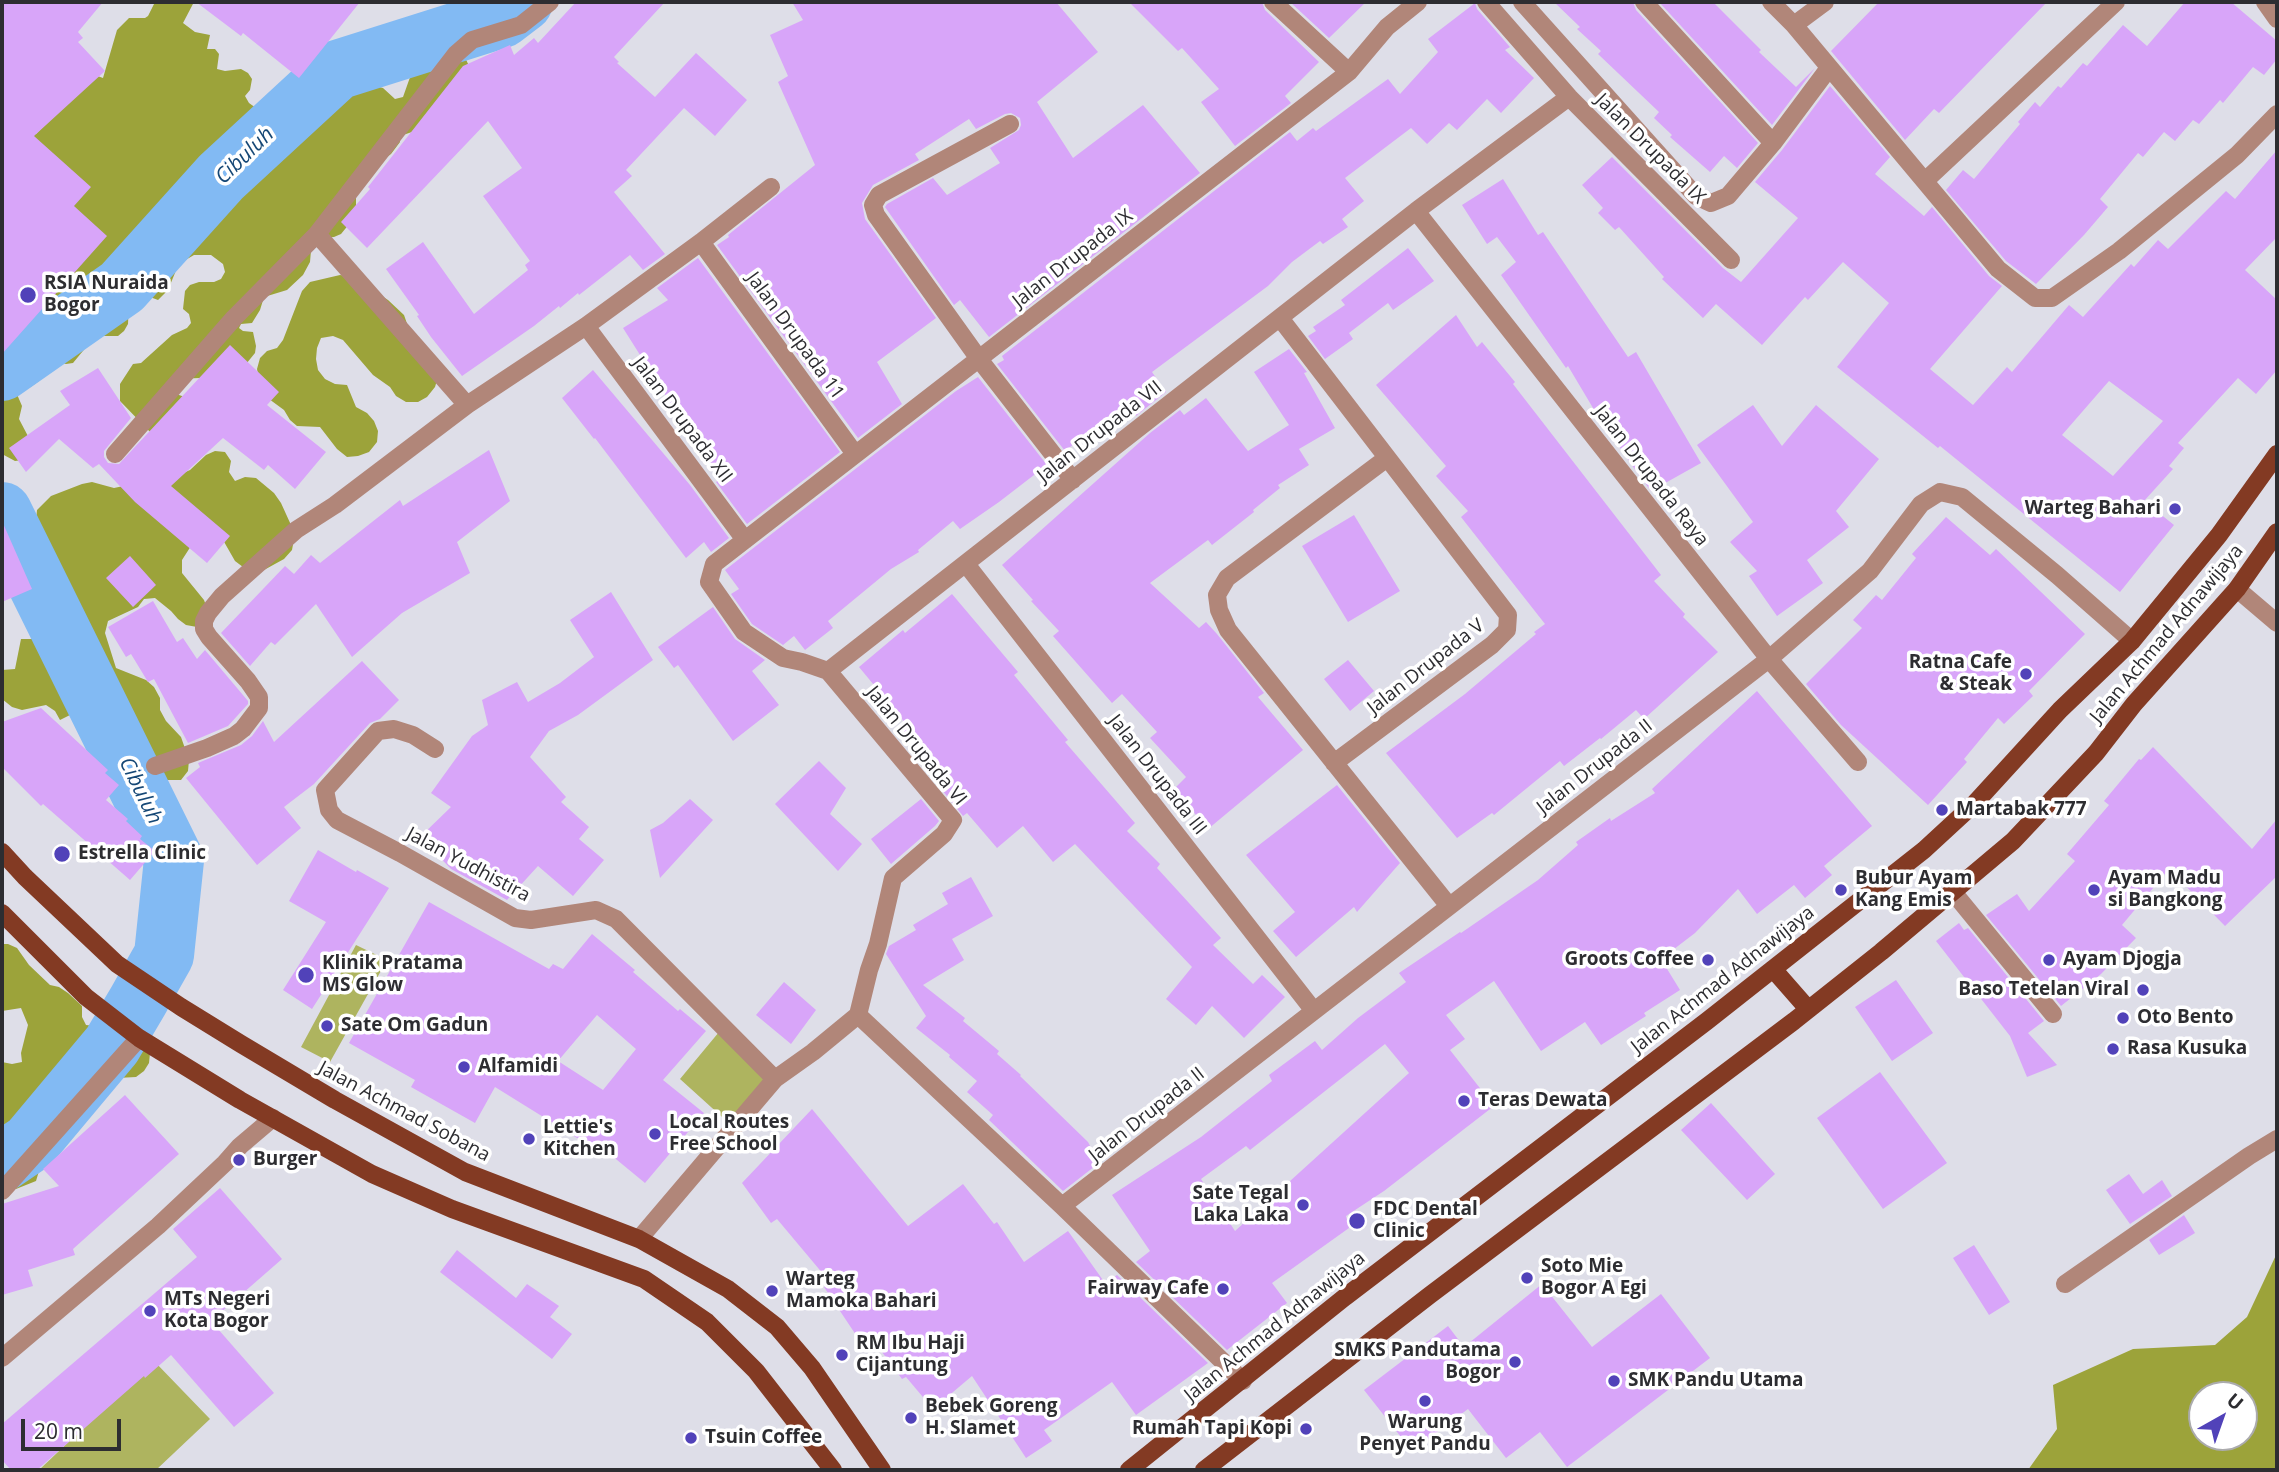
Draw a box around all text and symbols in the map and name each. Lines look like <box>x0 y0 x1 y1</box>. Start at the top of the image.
street label: Jalan Drupada IX <box>1590 89 1710 209</box>
water label: Cibuluh <box>211 122 279 190</box>
street label: Jalan Drupada IX <box>1008 205 1138 313</box>
street label: Jalan Drupada 11 <box>741 268 849 404</box>
place label: RSIA Nuraida Bogor <box>44 273 169 317</box>
marker: RSIA Nuraida Bogor <box>18 285 38 305</box>
street label: Jalan Drupada XII <box>627 353 737 487</box>
street label: Jalan Drupada VII <box>1033 376 1167 488</box>
street label: Jalan Drupada Raya <box>1589 401 1713 551</box>
place label: Warteg Bahari <box>2025 498 2161 520</box>
marker: Warteg Bahari <box>2167 501 2183 517</box>
street label: Jalan Achmad Adnawijaya <box>2086 540 2248 728</box>
street label: Jalan Drupada V <box>1363 614 1489 720</box>
place label: Ratna Cafe & Steak <box>1909 652 2012 696</box>
marker: Ratna Cafe & Steak <box>2018 666 2034 682</box>
street label: Jalan Drupada VI <box>861 682 971 810</box>
street label: Jalan Drupada III <box>1103 710 1211 840</box>
street label: Jalan Drupada II <box>1533 715 1657 819</box>
water label: Cibuluh <box>113 753 167 829</box>
place label: Martabak 777 <box>1956 799 2087 821</box>
marker: Martabak 777 <box>1934 802 1950 818</box>
street label: Jalan Yudhistira <box>402 823 534 907</box>
place label: Estrella Clinic <box>78 843 206 865</box>
marker: Estrella Clinic <box>52 844 72 864</box>
place label: Bubur Ayam Kang Emis <box>1855 868 1972 912</box>
place label: Ayam Madu si Bangkong <box>2108 868 2222 912</box>
marker: Bubur Ayam Kang Emis <box>1833 882 1849 898</box>
marker: Ayam Madu si Bangkong <box>2086 882 2102 898</box>
street label: Jalan Achmad Adnawijaya <box>1627 901 1819 1059</box>
place label: Groots Coffee <box>1564 949 1694 971</box>
place label: Ayam Djogja <box>2063 949 2182 971</box>
marker: Groots Coffee <box>1700 952 1716 968</box>
marker: Ayam Djogja <box>2041 952 2057 968</box>
place label: Klinik Pratama MS Glow <box>322 953 463 997</box>
marker: Klinik Pratama MS Glow <box>296 965 316 985</box>
place label: Baso Tetelan Viral <box>1958 979 2129 1001</box>
marker: Baso Tetelan Viral <box>2135 982 2151 998</box>
place label: Oto Bento <box>2137 1007 2234 1029</box>
marker: Oto Bento <box>2115 1010 2131 1026</box>
place label: Sate Om Gadun <box>341 1015 488 1037</box>
marker: Sate Om Gadun <box>319 1018 335 1034</box>
place label: Rasa Kusuka <box>2127 1038 2247 1060</box>
marker: Rasa Kusuka <box>2105 1041 2121 1057</box>
place label: Alfamidi <box>478 1056 558 1078</box>
street label: Jalan Achmad Sobana <box>314 1057 494 1167</box>
marker: Alfamidi <box>456 1059 472 1075</box>
street label: Jalan Drupada II <box>1085 1063 1209 1167</box>
place label: Teras Dewata <box>1478 1090 1607 1112</box>
marker: Teras Dewata <box>1456 1093 1472 1109</box>
place label: Local Routes Free School <box>669 1112 789 1156</box>
place label: Lettie's Kitchen <box>543 1117 616 1161</box>
marker: Local Routes Free School <box>647 1126 663 1142</box>
marker: Lettie's Kitchen <box>521 1131 537 1147</box>
place label: Burger <box>253 1149 317 1171</box>
marker: Burger <box>231 1152 247 1168</box>
place label: Sate Tegal Laka Laka <box>1192 1183 1289 1227</box>
marker: Sate Tegal Laka Laka <box>1295 1197 1311 1213</box>
place label: FDC Dental Clinic <box>1373 1199 1478 1243</box>
marker: FDC Dental Clinic <box>1347 1211 1367 1231</box>
street label: Jalan Achmad Adnawijaya <box>1180 1247 1370 1407</box>
place label: Soto Mie Bogor A Egi <box>1541 1256 1647 1300</box>
place label: Warteg Mamoka Bahari <box>786 1269 937 1313</box>
marker: Soto Mie Bogor A Egi <box>1519 1270 1535 1286</box>
place label: Fairway Cafe <box>1087 1278 1209 1300</box>
marker: Fairway Cafe <box>1215 1281 1231 1297</box>
marker: Warteg Mamoka Bahari <box>764 1283 780 1299</box>
place label: MTs Negeri Kota Bogor <box>164 1289 270 1333</box>
marker: MTs Negeri Kota Bogor <box>142 1303 158 1319</box>
place label: RM Ibu Haji Cijantung <box>856 1333 965 1377</box>
place label: SMKS Pandutama Bogor <box>1334 1340 1501 1384</box>
marker: RM Ibu Haji Cijantung <box>834 1347 850 1363</box>
marker: SMKS Pandutama Bogor <box>1507 1354 1523 1370</box>
place label: SMK Pandu Utama <box>1628 1370 1803 1392</box>
marker: SMK Pandu Utama <box>1606 1373 1622 1389</box>
north arrow <box>2188 1381 2258 1451</box>
text: U <box>2221 1387 2249 1416</box>
marker: Warung Penyet Pandu <box>1417 1393 1433 1409</box>
place label: Bebek Goreng H. Slamet <box>925 1396 1058 1440</box>
scale bar <box>24 1406 124 1450</box>
marker: Bebek Goreng H. Slamet <box>903 1410 919 1426</box>
place label: Warung Penyet Pandu <box>1359 1412 1491 1456</box>
text: 20 m <box>34 1417 83 1445</box>
place label: Rumah Tapi Kopi <box>1132 1418 1292 1440</box>
marker: Rumah Tapi Kopi <box>1298 1421 1314 1437</box>
place label: Tsuin Coffee <box>705 1427 822 1449</box>
marker: Tsuin Coffee <box>683 1430 699 1446</box>

